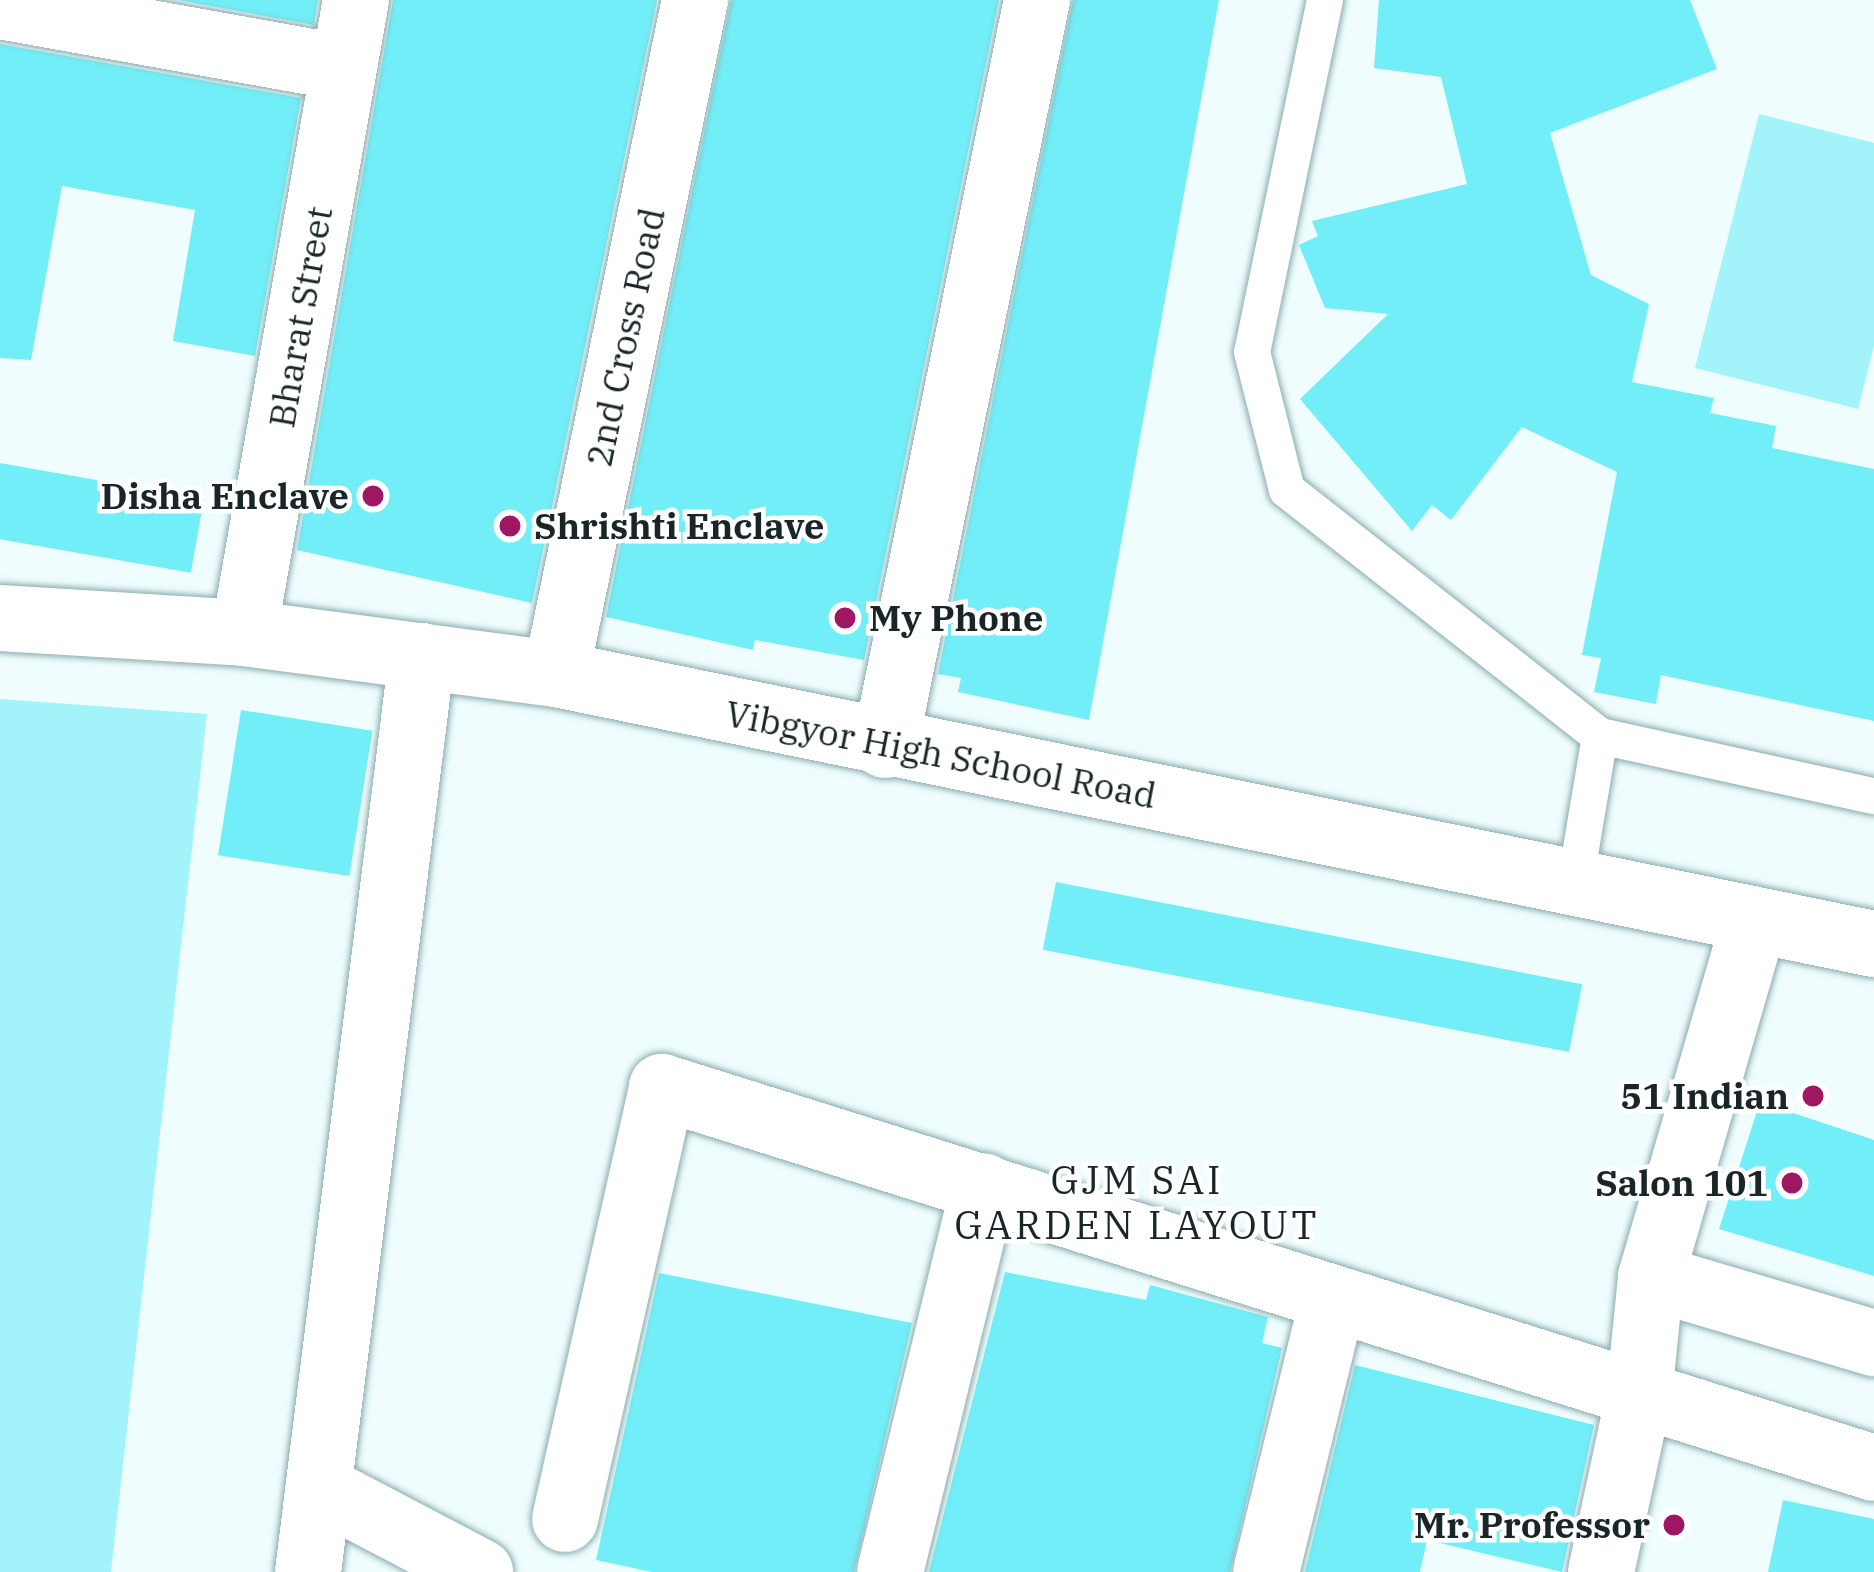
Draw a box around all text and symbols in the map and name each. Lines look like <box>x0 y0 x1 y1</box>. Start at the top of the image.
street label: Bharat Street <box>259 203 341 431</box>
street label: 2nd Cross Road <box>577 204 673 470</box>
place label: Disha Enclave <box>101 474 349 518</box>
marker: Disha Enclave <box>360 483 386 509</box>
place label: Shrishti Enclave <box>534 504 824 548</box>
marker: Shrishti Enclave <box>497 513 523 539</box>
place label: My Phone <box>869 596 1043 640</box>
marker: My Phone <box>832 605 858 631</box>
street label: Vibgyor High School Road <box>722 691 1160 817</box>
place label: 51 Indian <box>1621 1074 1789 1118</box>
marker: 51 Indian <box>1800 1083 1826 1109</box>
district label: GJM SAI GARDEN LAYOUT <box>954 1158 1320 1249</box>
place label: Salon 101 <box>1595 1161 1768 1205</box>
marker: Salon 101 <box>1779 1170 1805 1196</box>
place label: Mr. Professor <box>1414 1503 1650 1547</box>
marker: Mr. Professor <box>1661 1512 1687 1538</box>

